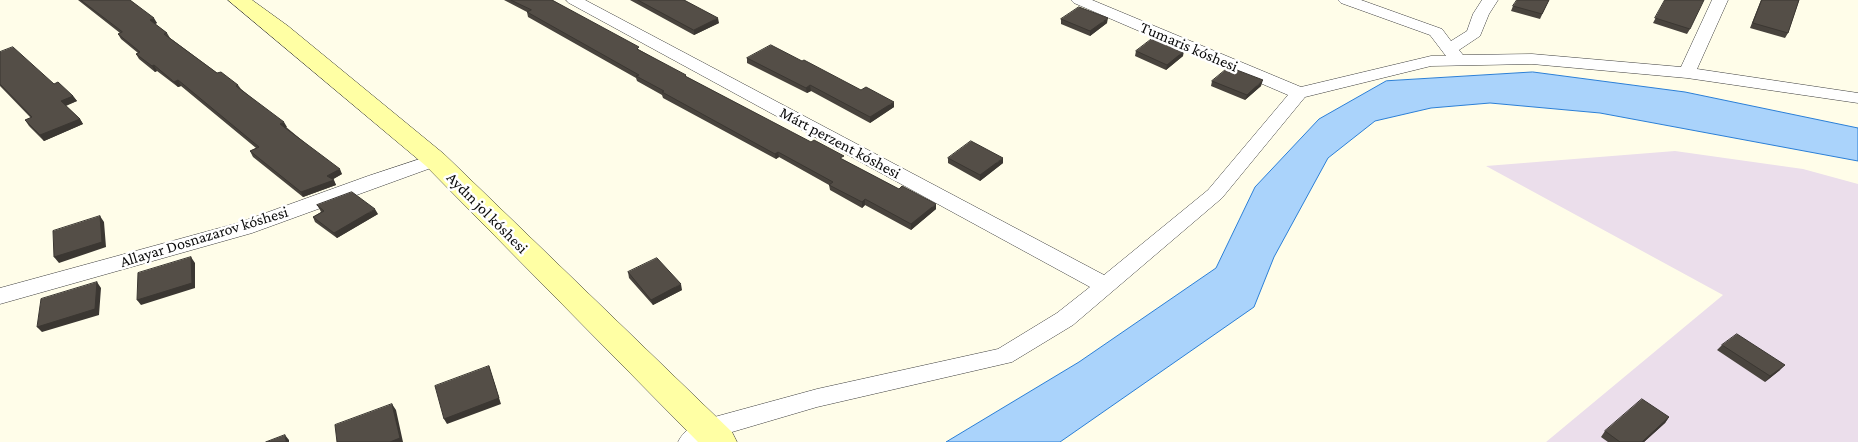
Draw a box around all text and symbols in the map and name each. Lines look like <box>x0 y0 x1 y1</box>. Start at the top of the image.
street label: Tumaris kóshesi <box>1137 18 1241 76</box>
street label: Márt perzent kóshesi <box>776 103 904 183</box>
street label: Aydın jol kóshesi <box>442 168 532 258</box>
street label: Allayar Dosnazarov kóshesi <box>118 202 290 272</box>

